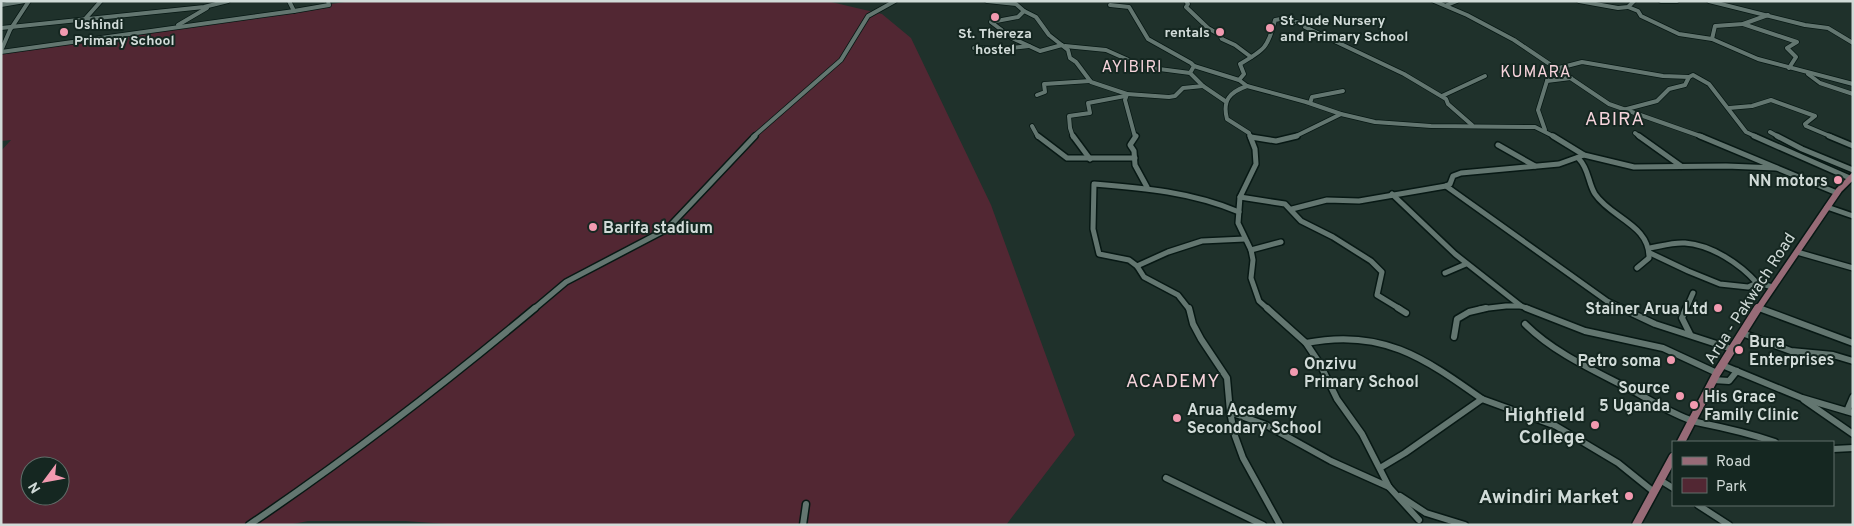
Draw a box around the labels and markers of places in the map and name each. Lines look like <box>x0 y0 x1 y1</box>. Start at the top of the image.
marker: St. Thereza hostel <box>989 11 1001 23</box>
place label: St Jude Nursery and Primary School <box>1280 13 1408 46</box>
place label: Ushindi Primary School <box>74 17 175 50</box>
marker: St Jude Nursery and Primary School <box>1264 22 1276 34</box>
place label: rentals <box>1164 25 1210 42</box>
marker: Ushindi Primary School <box>58 26 70 38</box>
place label: St. Thereza hostel <box>958 26 1032 59</box>
marker: rentals <box>1214 26 1226 38</box>
place label: NN motors <box>1749 172 1828 192</box>
marker: NN motors <box>1832 174 1844 186</box>
place label: Barifa stadium <box>603 219 713 239</box>
marker: Barifa stadium <box>587 221 599 233</box>
place label: Stainer Arua Ltd <box>1585 300 1708 320</box>
marker: Stainer Arua Ltd <box>1712 302 1724 314</box>
place label: Bura Enterprises <box>1749 333 1834 371</box>
marker: Bura Enterprises <box>1733 344 1745 356</box>
place label: Petro soma <box>1578 352 1661 372</box>
marker: Petro soma <box>1665 354 1677 366</box>
place label: Onzivu Primary School <box>1304 355 1419 393</box>
marker: Onzivu Primary School <box>1288 366 1300 378</box>
place label: Source 5 Uganda <box>1599 379 1670 417</box>
place label: His Grace Family Clinic <box>1704 388 1799 426</box>
marker: Source 5 Uganda <box>1674 390 1686 402</box>
marker: His Grace Family Clinic <box>1688 399 1700 411</box>
place label: Arua Academy Secondary School <box>1187 401 1322 439</box>
place label: Highfield College <box>1504 404 1585 450</box>
marker: Arua Academy Secondary School <box>1171 412 1183 424</box>
marker: Highfield College <box>1589 419 1601 431</box>
place label: Awindiri Market <box>1479 486 1619 510</box>
marker: Awindiri Market <box>1623 490 1635 502</box>

